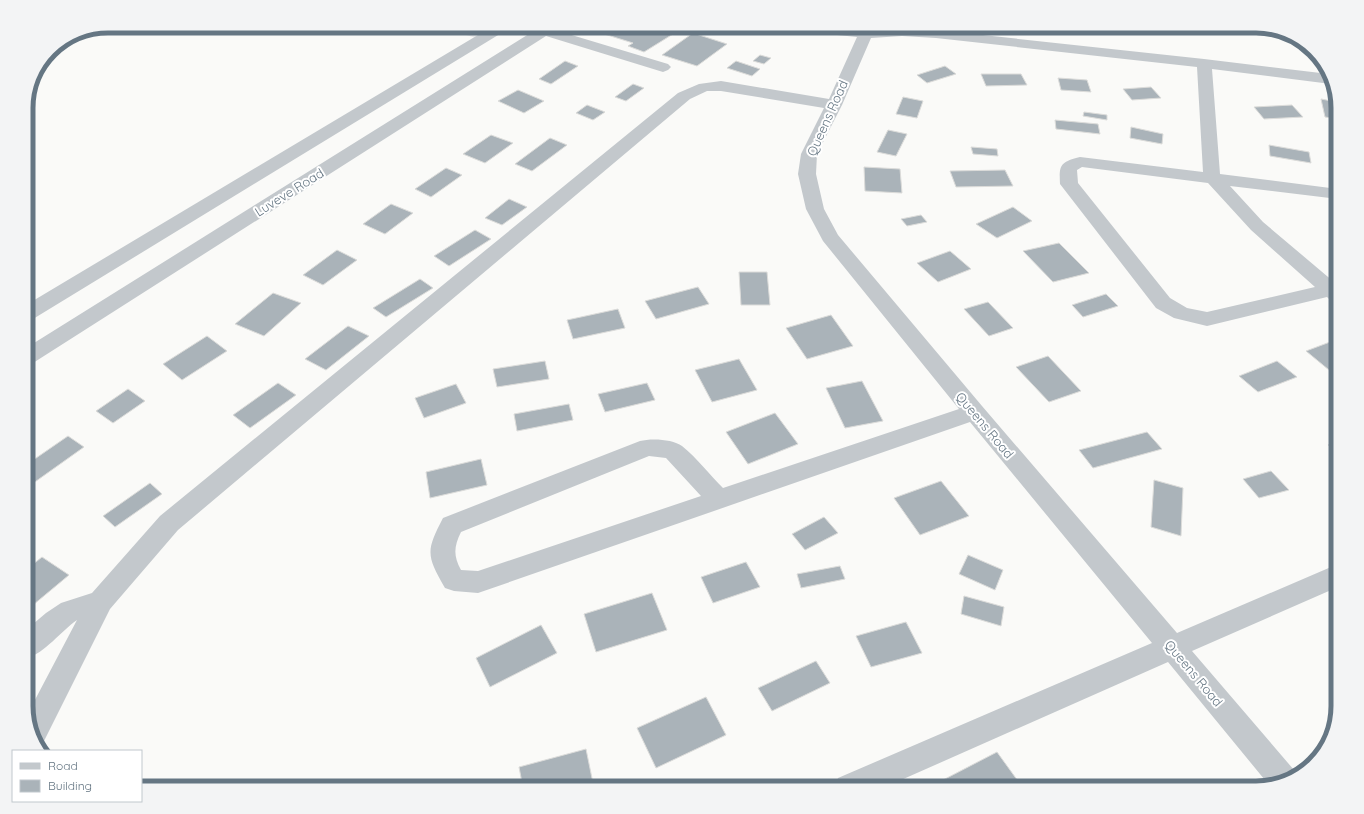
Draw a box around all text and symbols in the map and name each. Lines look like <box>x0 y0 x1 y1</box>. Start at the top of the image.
street label: Queens Road <box>803 77 851 159</box>
street label: Luveve Road <box>252 164 326 220</box>
street label: Queens Road <box>953 389 1017 461</box>
street label: Queens Road <box>1162 637 1226 709</box>
legend <box>12 750 142 802</box>
text: Road <box>48 758 78 773</box>
text: Building <box>48 778 92 793</box>

